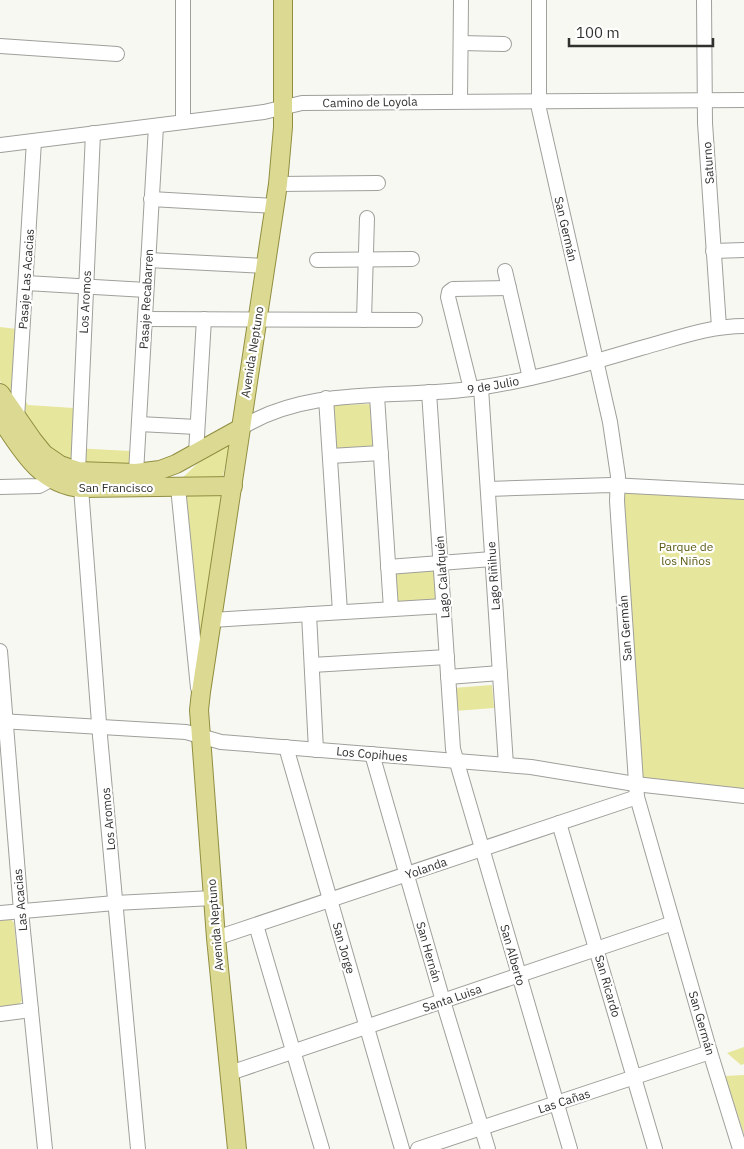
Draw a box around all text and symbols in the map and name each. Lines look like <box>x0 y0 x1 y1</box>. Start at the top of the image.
scale bar <box>569 15 713 47</box>
text: 100 m <box>576 23 620 42</box>
street label: Camino de Loyola <box>322 94 418 110</box>
street label: Saturno <box>699 141 717 185</box>
street label: San Germán <box>551 195 581 263</box>
street label: Pasaje Las Acacias <box>15 228 37 330</box>
street label: Pasaje Recabarren <box>136 249 156 349</box>
street label: Los Aromos <box>76 270 94 334</box>
street label: Avenida Neptuno <box>237 305 267 399</box>
street label: 9 de Julio <box>466 373 520 397</box>
street label: San Francisco <box>79 480 154 495</box>
street label: Lago Calafquén <box>432 535 452 619</box>
park label: Parque de los Niños <box>659 539 714 568</box>
street label: Lago Riñihue <box>483 541 503 611</box>
street label: San Germán <box>615 595 635 661</box>
street label: Los Copihues <box>336 743 408 765</box>
street label: Los Aromos <box>98 787 118 851</box>
street label: Yolanda <box>403 854 449 882</box>
street label: Las Acacias <box>10 868 30 932</box>
street label: Avenida Neptuno <box>203 878 226 972</box>
street label: San Hernán <box>413 920 445 984</box>
street label: San Jorge <box>330 921 359 976</box>
street label: San Alberto <box>497 923 529 988</box>
street label: San Ricardo <box>592 953 624 1019</box>
street label: Santa Luisa <box>420 981 484 1015</box>
street label: San Germán <box>686 989 718 1057</box>
street label: Las Cañas <box>536 1085 592 1116</box>

